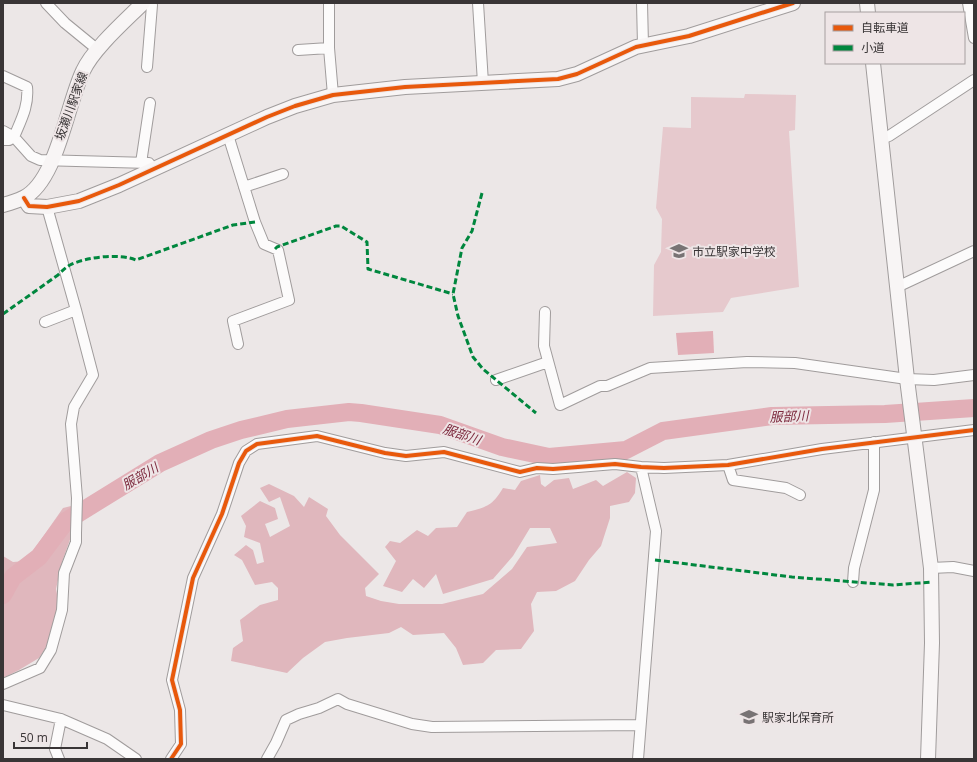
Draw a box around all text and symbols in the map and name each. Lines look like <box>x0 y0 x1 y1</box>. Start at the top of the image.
legend <box>825 12 965 64</box>
text: 自転車道 <box>861 19 909 36</box>
text: 小道 <box>861 39 885 56</box>
street label: 坂瀬川駅家線 <box>51 69 91 143</box>
school or university icon: 市立駅家中学校 <box>669 241 689 261</box>
place label: 市立駅家中学校 <box>692 243 776 260</box>
water label: 服部川 <box>769 406 811 426</box>
water label: 服部川 <box>441 419 485 450</box>
water label: 服部川 <box>119 457 163 494</box>
school or university icon: 駅家北保育所 <box>739 707 759 727</box>
place label: 駅家北保育所 <box>762 709 834 726</box>
scale bar <box>14 724 87 750</box>
text: 50 m <box>20 729 48 746</box>

